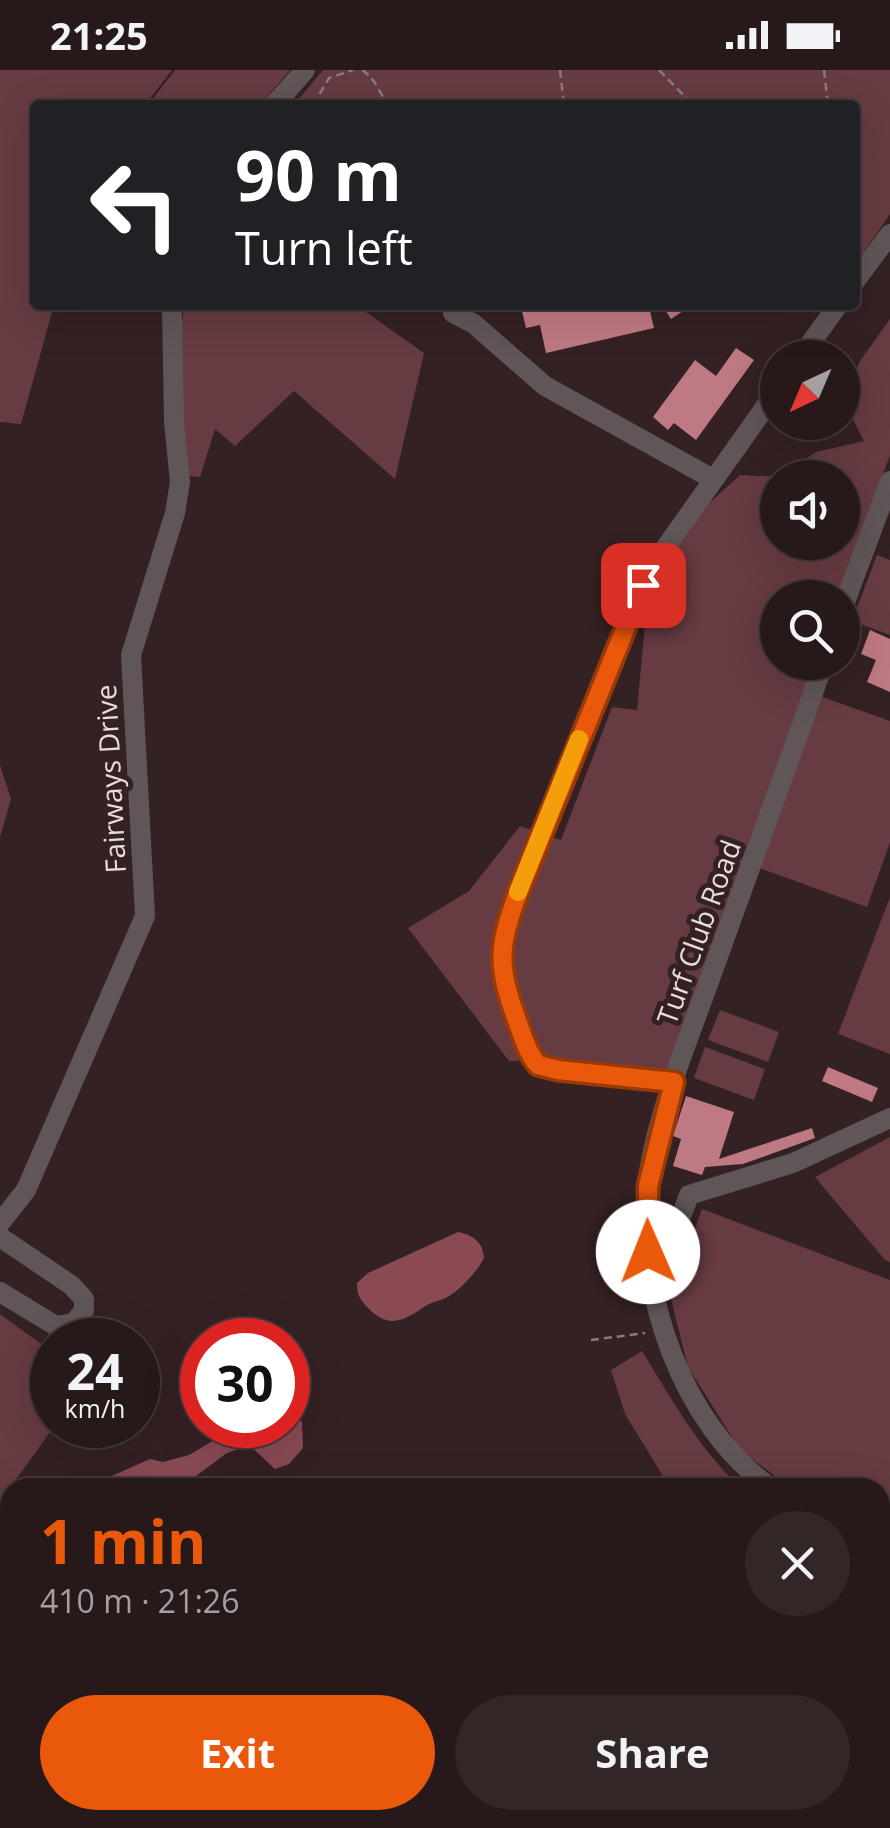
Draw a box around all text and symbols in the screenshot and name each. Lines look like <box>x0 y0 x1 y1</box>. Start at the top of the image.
text: 21:25 <box>50 9 148 61</box>
text: 90 m <box>235 126 402 222</box>
icon: left <box>70 140 200 270</box>
text: Turn left <box>235 217 413 278</box>
north arrow <box>760 340 860 440</box>
map controls <box>760 340 860 680</box>
button: sound <box>760 460 860 560</box>
pin <box>601 543 686 628</box>
icon: arrive <box>616 558 671 613</box>
button: search <box>760 580 860 680</box>
street label: Fairways Drive <box>86 684 134 874</box>
street label: Turf Club Road <box>647 834 749 1030</box>
position arrow <box>596 1200 700 1304</box>
speed limit sign: 30 <box>180 1318 310 1448</box>
text: 24 <box>66 1337 124 1405</box>
text: km/h <box>65 1391 125 1425</box>
text: 1 min <box>40 1500 207 1582</box>
button: close <box>745 1511 850 1616</box>
text: 410 m · 21:26 <box>40 1579 239 1622</box>
button: Exit <box>40 1695 435 1810</box>
button: Share <box>455 1695 850 1810</box>

